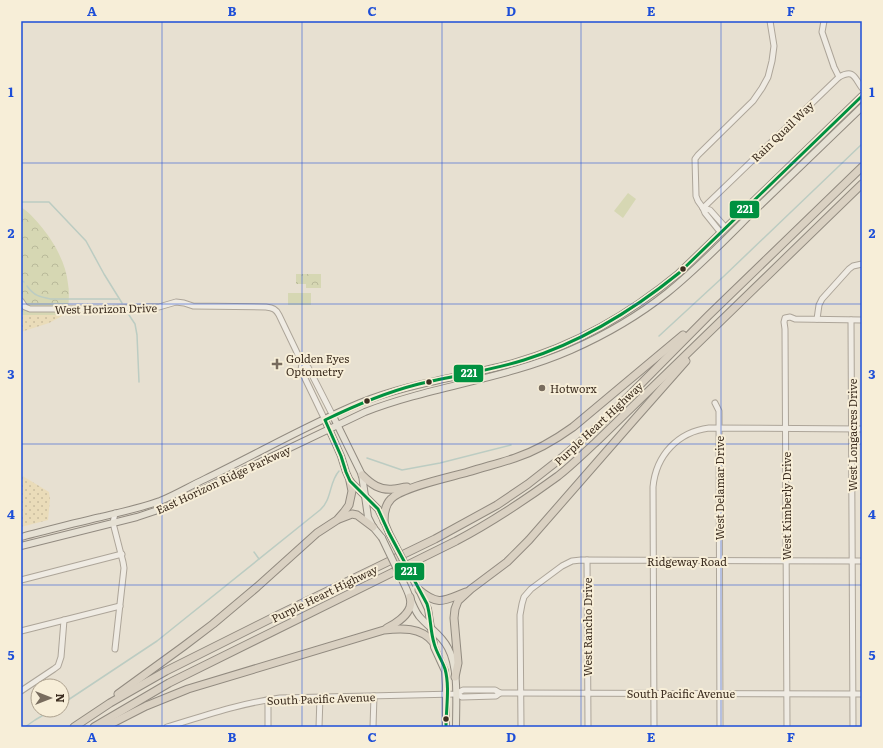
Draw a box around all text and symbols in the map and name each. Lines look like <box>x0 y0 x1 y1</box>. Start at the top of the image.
text: A <box>87 1 97 20</box>
text: B <box>228 1 237 20</box>
text: C <box>367 1 377 20</box>
text: D <box>506 1 516 20</box>
text: E <box>647 1 656 20</box>
text: F <box>787 1 795 20</box>
text: 1 <box>8 82 14 101</box>
text: 1 <box>869 82 875 101</box>
street label: Rain Quail Way <box>747 97 817 165</box>
line badge: 221 <box>729 200 760 219</box>
text: 221 <box>737 200 754 216</box>
text: 2 <box>8 223 15 242</box>
text: 2 <box>869 223 876 242</box>
unlabelled marker <box>678 264 688 274</box>
street label: West Horizon Drive <box>55 299 158 317</box>
place label: Golden Eyes Optometry <box>286 350 349 379</box>
marker: Golden Eyes Optometry <box>271 358 283 370</box>
text: 3 <box>7 364 15 383</box>
line badge: 221 <box>453 364 484 383</box>
text: 221 <box>461 364 478 380</box>
text: 3 <box>868 364 876 383</box>
unlabelled marker <box>424 377 434 387</box>
street label: Purple Heart Highway <box>550 377 646 468</box>
street label: West Longacres Drive <box>844 378 860 491</box>
place label: Hotworx <box>550 380 597 396</box>
marker: Hotworx <box>537 383 547 393</box>
unlabelled marker <box>362 396 372 406</box>
street label: West Delamar Drive <box>711 436 727 540</box>
street label: East Horizon Ridge Parkway <box>153 440 294 517</box>
street label: West Kimberly Drive <box>778 452 794 560</box>
text: 4 <box>7 504 15 523</box>
text: 4 <box>868 504 876 523</box>
street label: Ridgeway Road <box>647 553 727 569</box>
street label: Purple Heart Highway <box>268 560 380 626</box>
line badge: 221 <box>394 562 425 581</box>
text: 221 <box>401 562 418 578</box>
street label: West Rancho Drive <box>579 577 595 677</box>
text: 5 <box>7 645 15 664</box>
text: 5 <box>868 645 876 664</box>
north arrow <box>30 678 70 718</box>
street label: South Pacific Avenue <box>627 685 736 701</box>
street label: South Pacific Avenue <box>266 688 376 708</box>
text: N <box>53 693 69 703</box>
unlabelled marker <box>441 714 451 724</box>
text: A <box>87 727 97 746</box>
text: B <box>228 727 237 746</box>
text: C <box>367 727 377 746</box>
text: D <box>506 727 516 746</box>
text: E <box>647 727 656 746</box>
text: F <box>787 727 795 746</box>

